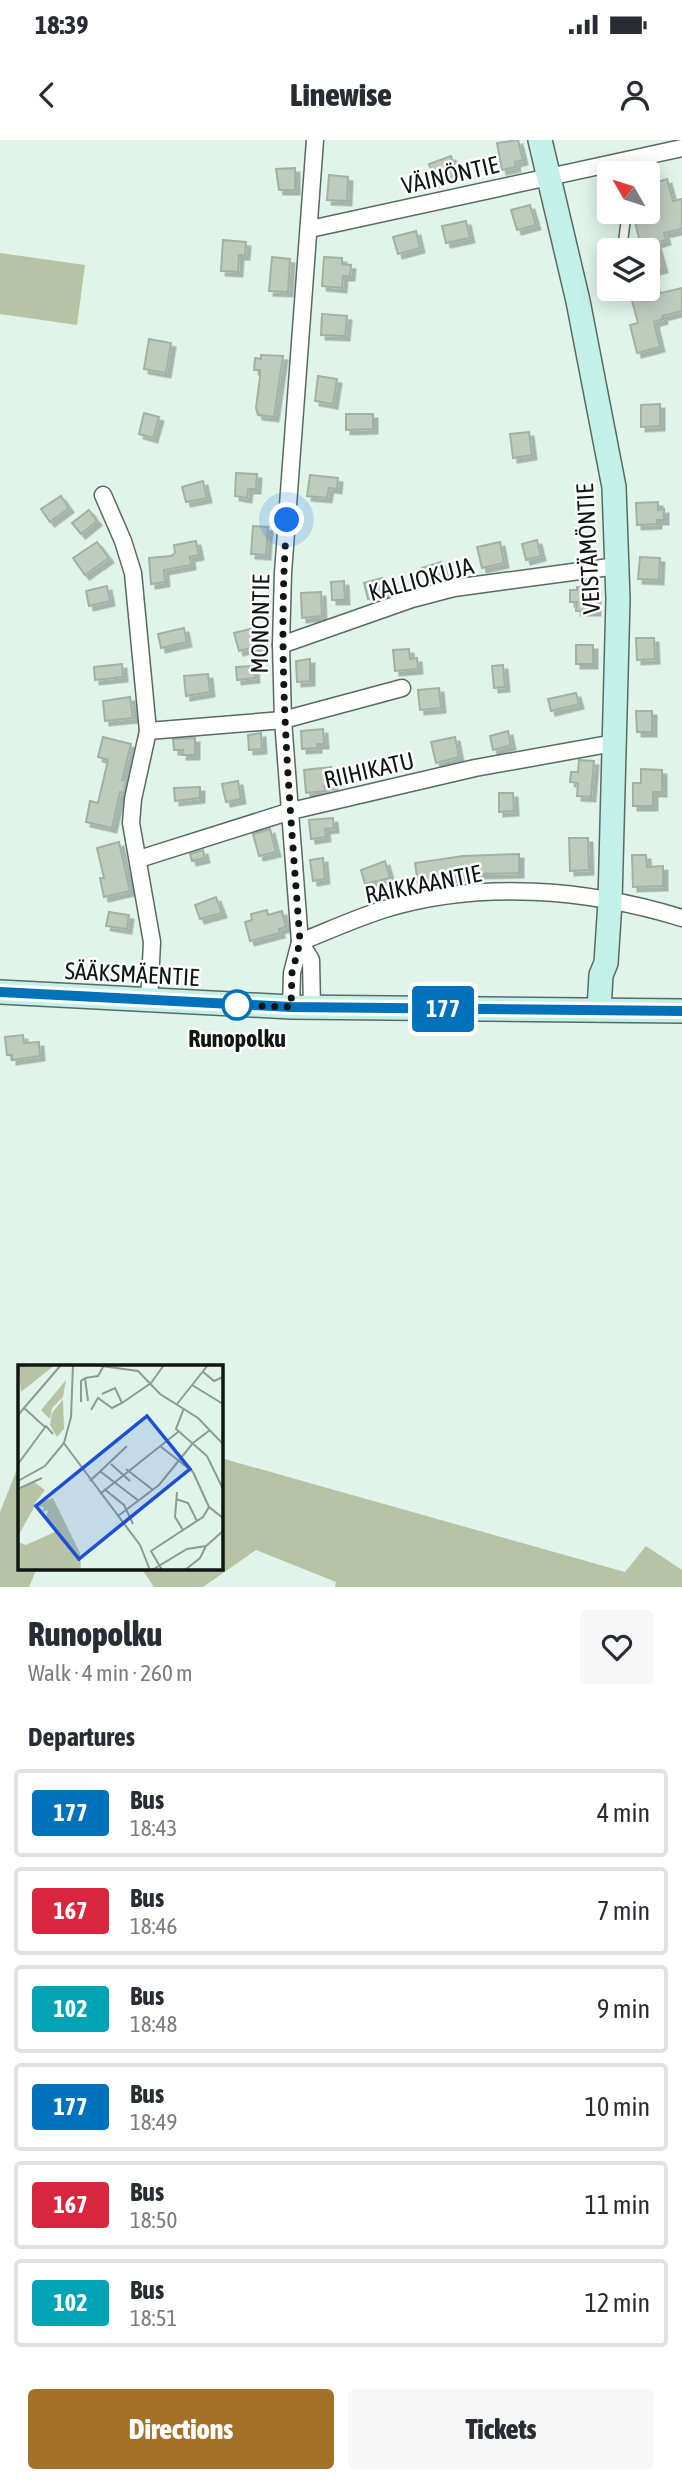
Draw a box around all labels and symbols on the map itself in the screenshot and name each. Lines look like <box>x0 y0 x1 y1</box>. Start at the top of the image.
street label: VÄINÖNTIE <box>399 151 501 199</box>
north arrow <box>597 161 660 224</box>
street label: VEISTÄMÖNTIE <box>571 483 605 615</box>
your location <box>269 502 304 537</box>
street label: KALLIOKUJA <box>366 552 477 606</box>
street label: MONONTIE <box>246 574 274 674</box>
street label: RIIHIKATU <box>321 747 417 793</box>
street label: RAIKKAANTIE <box>363 859 483 909</box>
street label: SÄÄKSMÄENTIE <box>64 957 200 991</box>
line badge: 177 <box>403 986 483 1032</box>
marker: Runopolku <box>222 990 252 1020</box>
place label: Runopolku <box>188 1025 286 1052</box>
inset map <box>18 1365 222 1570</box>

